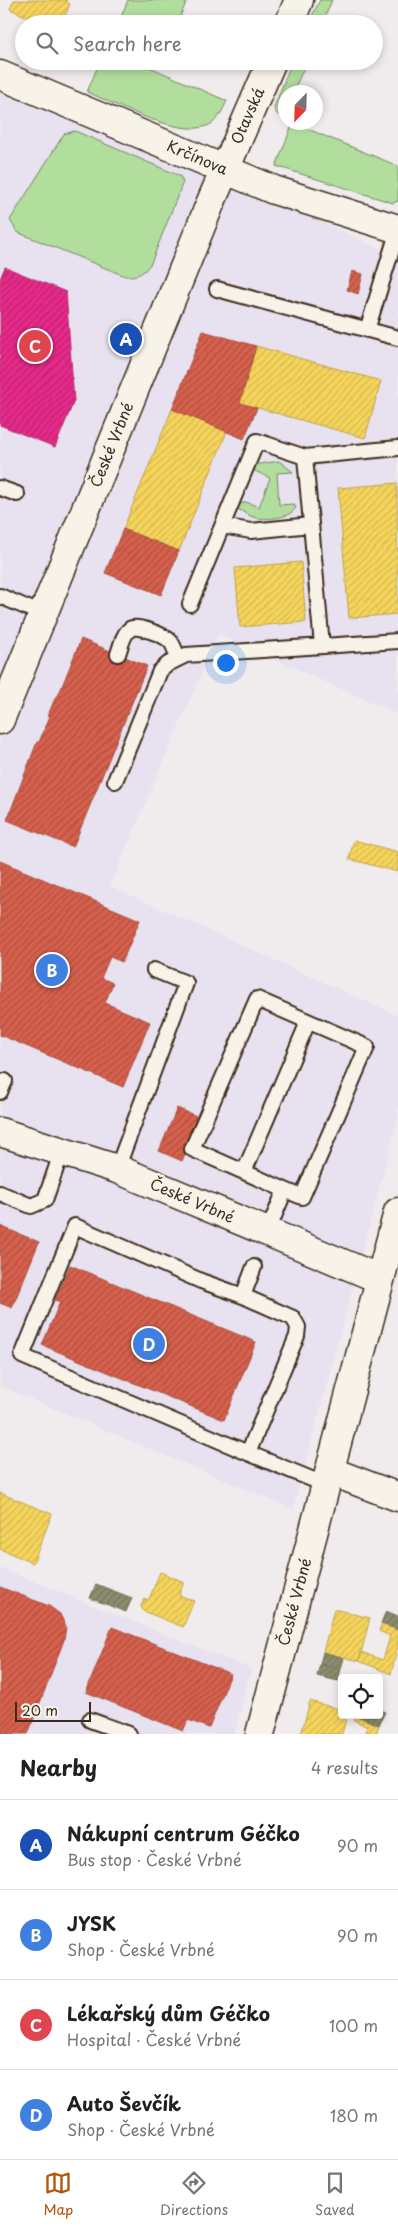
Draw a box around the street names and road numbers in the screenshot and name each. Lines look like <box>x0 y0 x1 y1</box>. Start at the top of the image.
street label: Otavská <box>224 83 270 147</box>
street label: Krčínova <box>163 133 232 180</box>
street label: České Vrbné <box>83 398 138 490</box>
street label: České Vrbné <box>147 1171 238 1228</box>
street label: České Vrbné <box>271 1555 316 1648</box>

